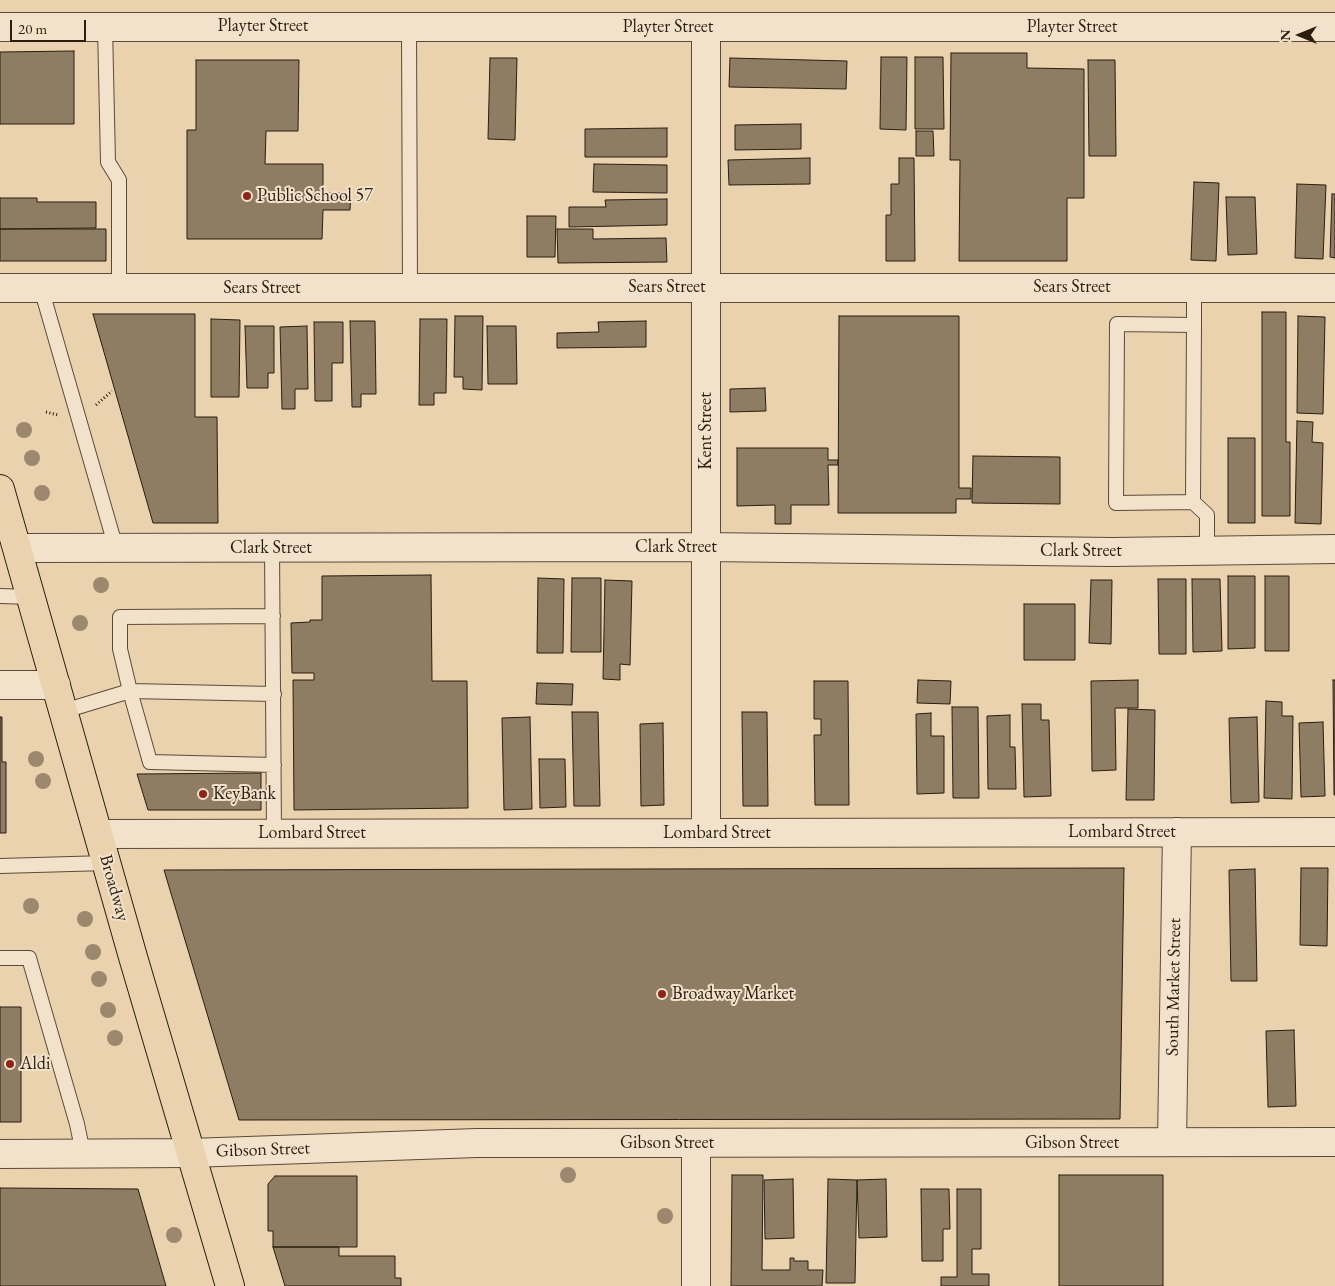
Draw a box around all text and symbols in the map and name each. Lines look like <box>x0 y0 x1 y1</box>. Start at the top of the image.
scale bar <box>12 10 89 42</box>
north arrow <box>1275 10 1325 60</box>
street label: Playter Street <box>218 15 308 37</box>
street label: Playter Street <box>623 16 713 38</box>
street label: Playter Street <box>1027 16 1117 38</box>
text: 20 m <box>18 19 47 38</box>
text: N <box>1276 29 1294 41</box>
place label: Public School 57 <box>257 185 373 207</box>
marker: Public School 57 <box>241 190 253 202</box>
street label: Sears Street <box>628 276 706 298</box>
street label: Sears Street <box>1033 276 1111 298</box>
street label: Sears Street <box>223 277 301 299</box>
street label: Kent Street <box>695 392 717 470</box>
street label: Clark Street <box>635 536 717 558</box>
street label: Clark Street <box>230 537 312 559</box>
street label: Clark Street <box>1040 540 1122 562</box>
place label: KeyBank <box>213 783 276 805</box>
marker: KeyBank <box>197 788 209 800</box>
street label: Lombard Street <box>1068 821 1176 843</box>
street label: Lombard Street <box>258 822 366 844</box>
street label: Lombard Street <box>663 822 771 844</box>
street label: Broadway <box>94 852 134 924</box>
street label: South Market Street <box>1162 918 1186 1056</box>
place label: Broadway Market <box>672 983 794 1005</box>
marker: Broadway Market <box>656 988 668 1000</box>
place label: Aldi <box>20 1053 50 1075</box>
marker: Aldi <box>4 1058 16 1070</box>
street label: Gibson Street <box>620 1132 714 1154</box>
street label: Gibson Street <box>1025 1132 1119 1154</box>
street label: Gibson Street <box>216 1138 310 1162</box>

